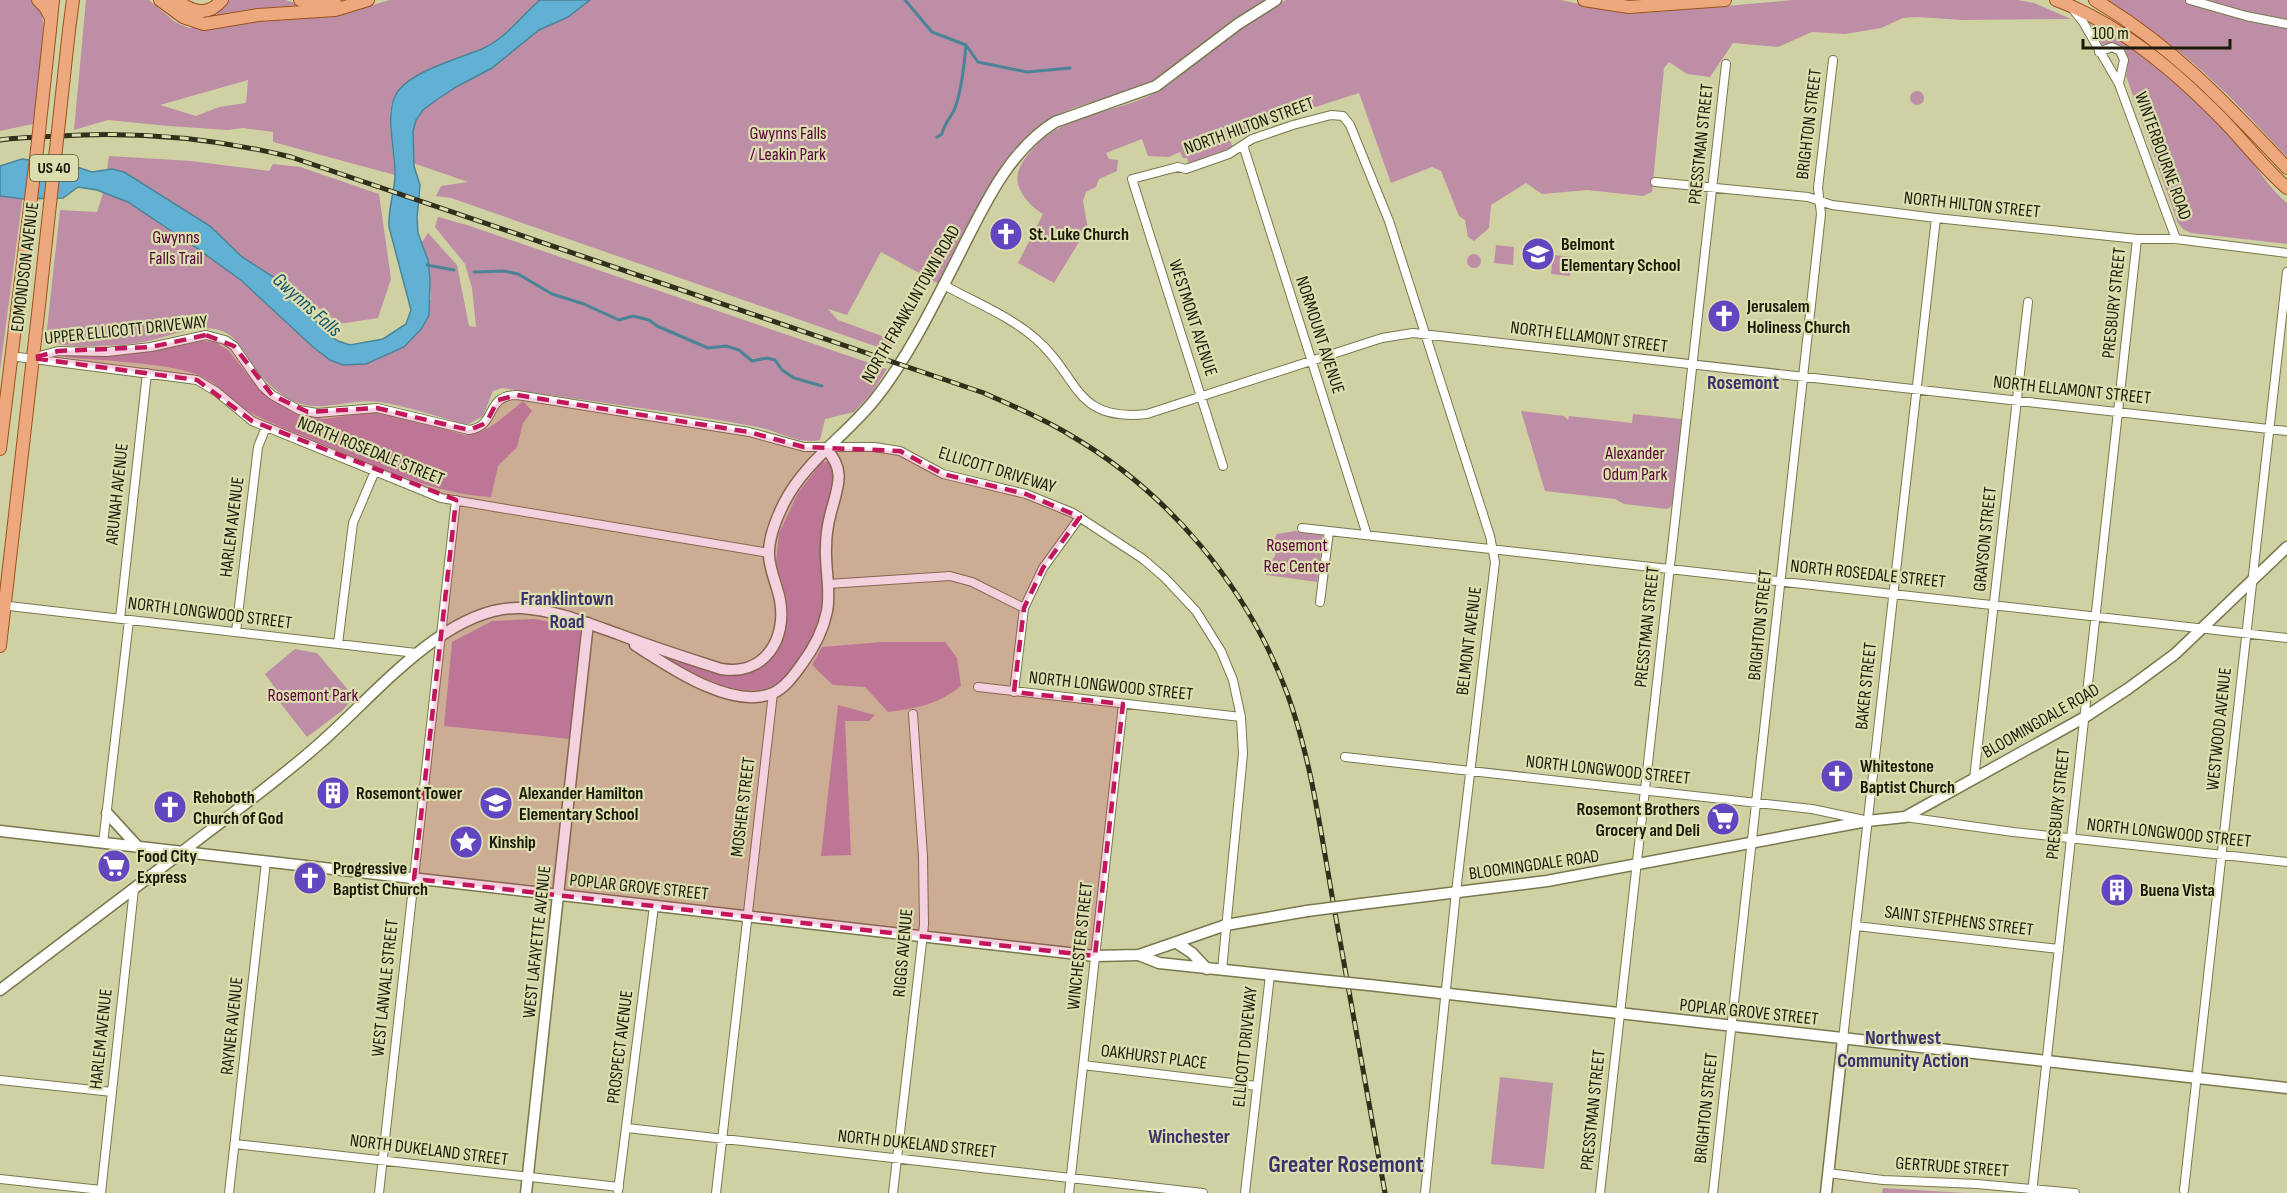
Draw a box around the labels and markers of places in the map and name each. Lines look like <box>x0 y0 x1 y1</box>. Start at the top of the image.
church icon: St. Luke Church <box>988 216 1024 252</box>
place label: St. Luke Church <box>1029 224 1129 245</box>
place label: Belmont Elementary School <box>1561 234 1680 276</box>
school or university icon: Belmont Elementary School <box>1520 236 1556 272</box>
place label: Jerusalem Holiness Church <box>1746 296 1850 338</box>
church icon: Jerusalem Holiness Church <box>1706 298 1742 334</box>
place label: Whitestone Baptist Church <box>1860 756 1955 798</box>
church icon: Whitestone Baptist Church <box>1819 758 1855 794</box>
building icon: Rosemont Tower <box>315 775 351 811</box>
place label: Rosemont Tower <box>356 783 463 804</box>
place label: Alexander Hamilton Elementary School <box>518 783 643 825</box>
school or university icon: Alexander Hamilton Elementary School <box>478 785 514 821</box>
place label: Rehoboth Church of God <box>193 787 283 829</box>
church icon: Rehoboth Church of God <box>152 789 188 825</box>
place label: Rosemont Brothers Grocery and Deli <box>1577 799 1700 841</box>
supermarket icon: Rosemont Brothers Grocery and Deli <box>1705 801 1741 837</box>
place icon: Kinship <box>448 824 484 860</box>
place label: Kinship <box>489 832 536 853</box>
place label: Food City Express <box>137 846 197 888</box>
supermarket icon: Food City Express <box>96 848 132 884</box>
place label: Progressive Baptist Church <box>333 858 428 900</box>
church icon: Progressive Baptist Church <box>292 860 328 896</box>
building icon: Buena Vista <box>2099 872 2135 908</box>
place label: Buena Vista <box>2140 880 2215 901</box>

